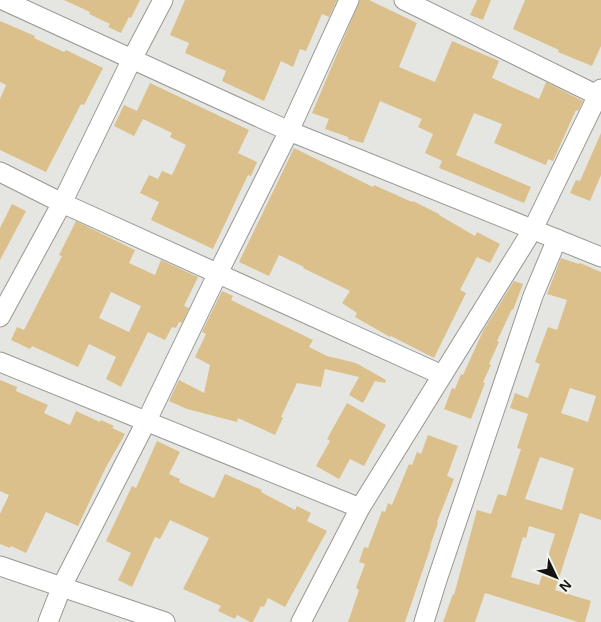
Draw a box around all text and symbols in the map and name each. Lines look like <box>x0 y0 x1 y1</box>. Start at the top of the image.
north arrow <box>531 552 581 602</box>
text: N <box>556 577 575 595</box>

